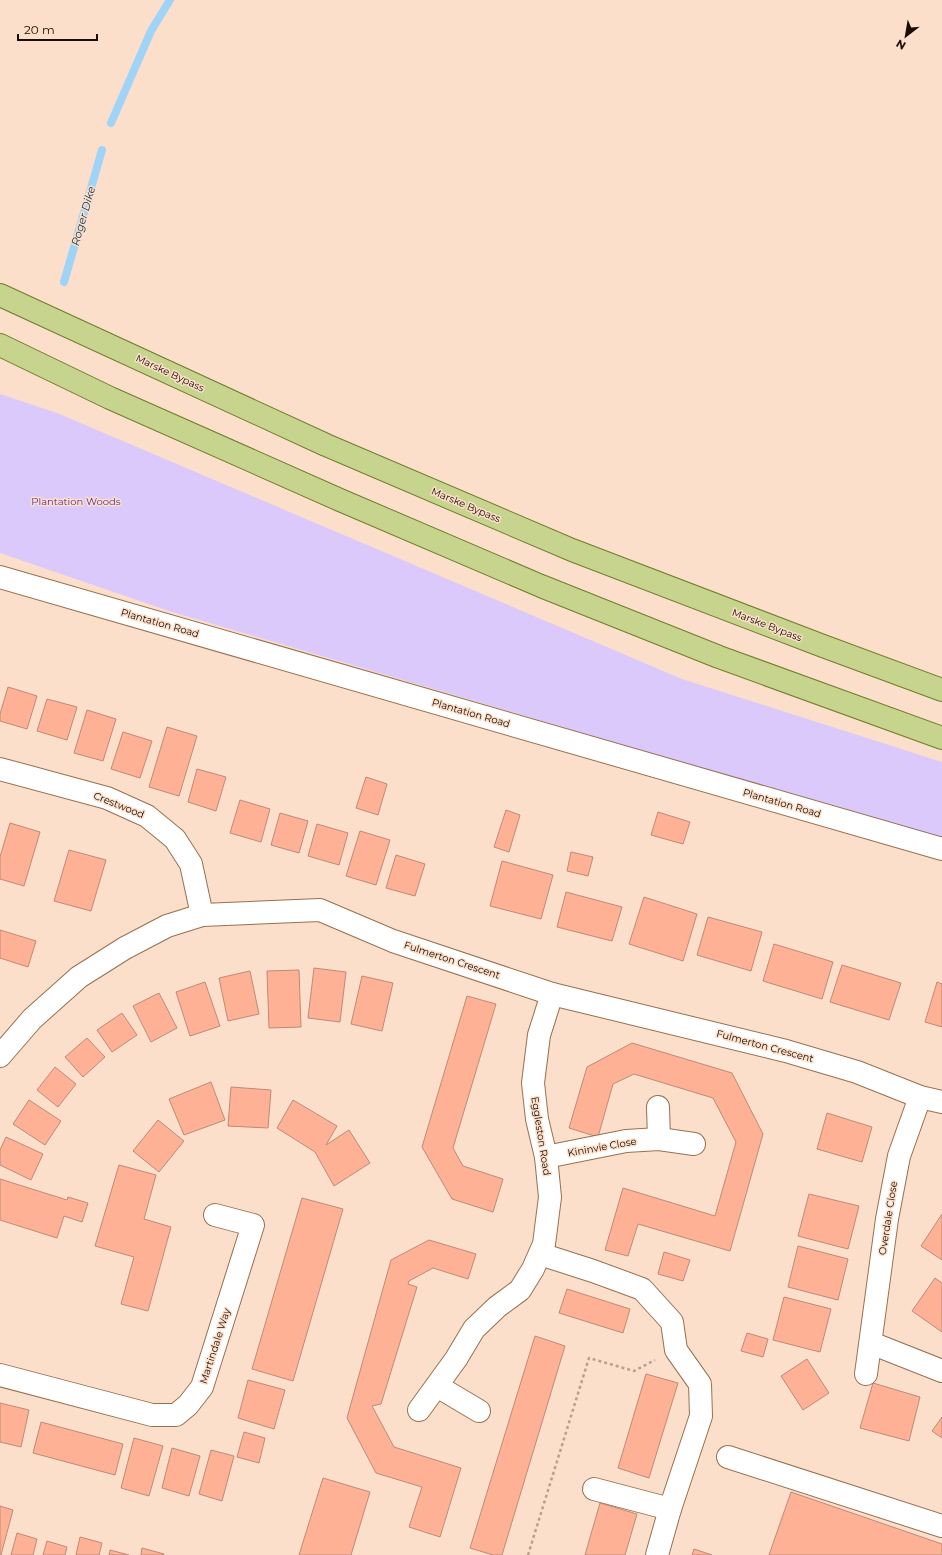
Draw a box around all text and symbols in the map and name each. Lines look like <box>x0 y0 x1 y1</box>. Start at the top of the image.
scale bar <box>18 16 97 42</box>
north arrow <box>886 16 926 56</box>
text: 20 m <box>24 22 55 37</box>
text: N <box>893 36 908 53</box>
water label: Roger Dike <box>68 184 98 247</box>
street label: Marske Bypass <box>134 351 206 395</box>
street label: Marske Bypass <box>429 485 503 526</box>
park label: Plantation Woods <box>31 495 121 508</box>
street label: Plantation Road <box>119 606 201 640</box>
street label: Marske Bypass <box>730 606 804 644</box>
street label: Plantation Road <box>430 696 512 730</box>
street label: Plantation Road <box>741 786 823 820</box>
street label: Crestwood <box>92 789 146 821</box>
street label: Fulmerton Crescent <box>402 938 502 982</box>
street label: Fulmerton Crescent <box>715 1027 815 1065</box>
street label: Eggleston Road <box>528 1096 554 1176</box>
street label: Kininvie Close <box>567 1135 637 1159</box>
street label: Overdale Close <box>876 1180 900 1256</box>
street label: Martindale Way <box>197 1306 234 1386</box>

